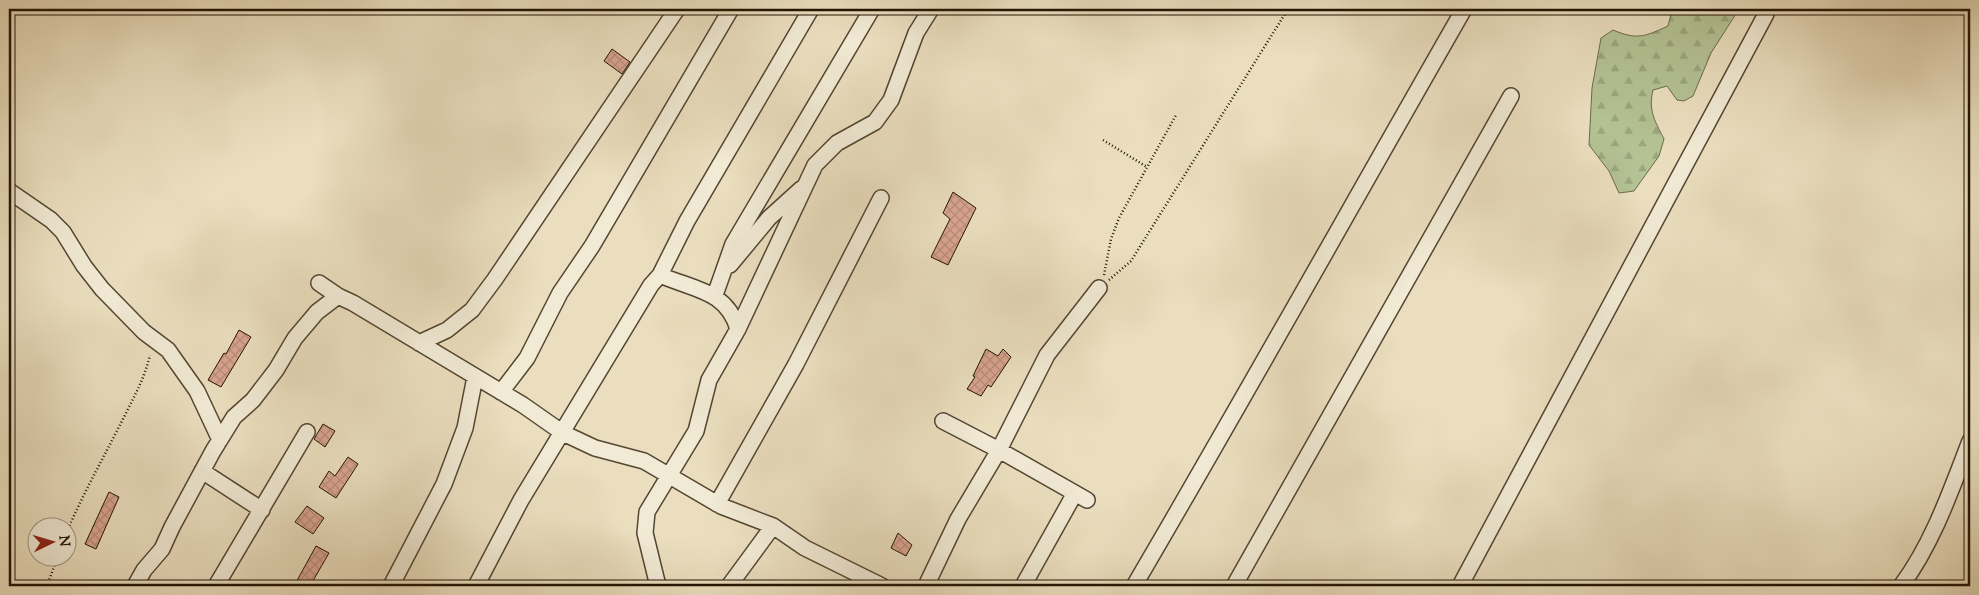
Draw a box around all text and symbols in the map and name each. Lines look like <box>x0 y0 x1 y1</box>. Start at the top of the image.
north arrow <box>28 518 78 568</box>
text: N <box>53 535 73 547</box>

